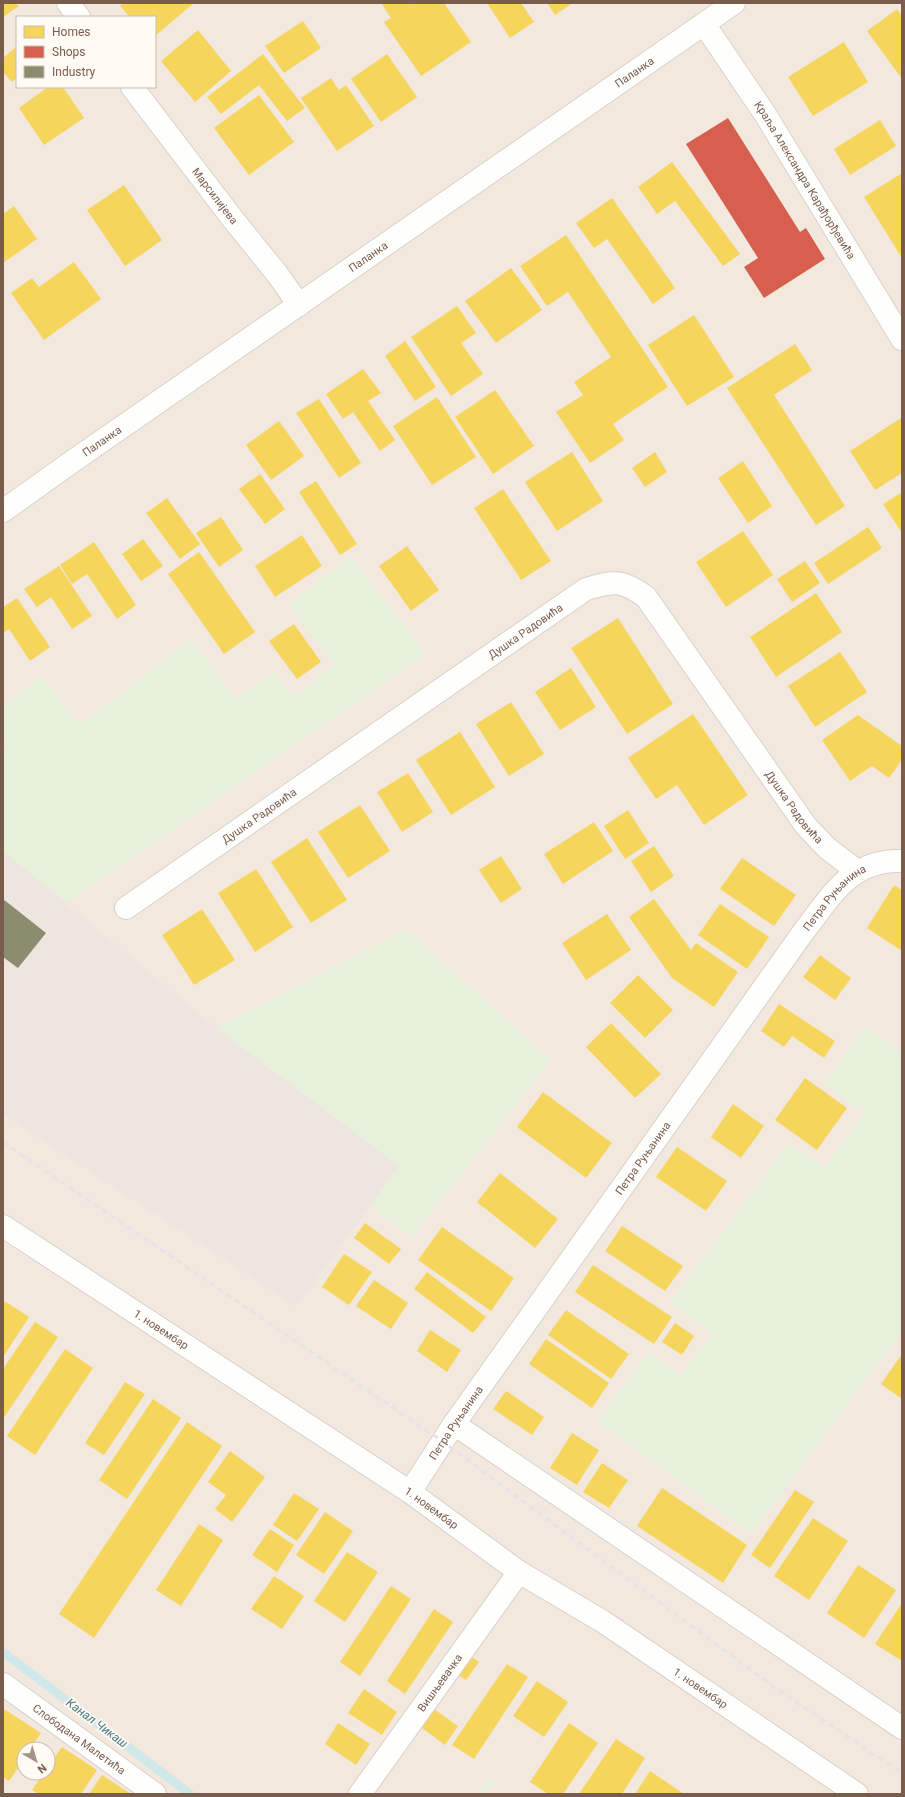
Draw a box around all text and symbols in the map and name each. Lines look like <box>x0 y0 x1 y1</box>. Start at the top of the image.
legend <box>16 16 156 88</box>
text: Homes <box>52 25 90 39</box>
text: Shops <box>52 45 86 59</box>
street label: Паланка <box>612 54 656 90</box>
text: Industry <box>52 65 96 79</box>
street label: Краља Александра Карађорђевића <box>752 99 858 261</box>
street label: Марсилијева <box>190 165 241 227</box>
street label: Паланка <box>346 239 390 275</box>
street label: Паланка <box>80 423 124 459</box>
street label: Душка Радовића <box>486 601 565 661</box>
street label: Душка Радовића <box>763 768 826 846</box>
street label: Душка Радовића <box>219 785 299 846</box>
street label: Петра Руњанина <box>800 862 868 933</box>
street label: Петра Руњанина <box>612 1119 673 1197</box>
street label: 1. новембар <box>131 1307 191 1352</box>
street label: Петра Руњанина <box>426 1383 486 1462</box>
street label: 1. новембар <box>402 1484 461 1532</box>
street label: Вишњевачка <box>415 1651 465 1714</box>
street label: 1. новембар <box>671 1665 730 1711</box>
water label: Канал Чикаш <box>64 1695 131 1751</box>
street label: Слободана Малетића <box>30 1701 128 1777</box>
north arrow <box>16 1741 56 1781</box>
text: N <box>35 1761 49 1776</box>

